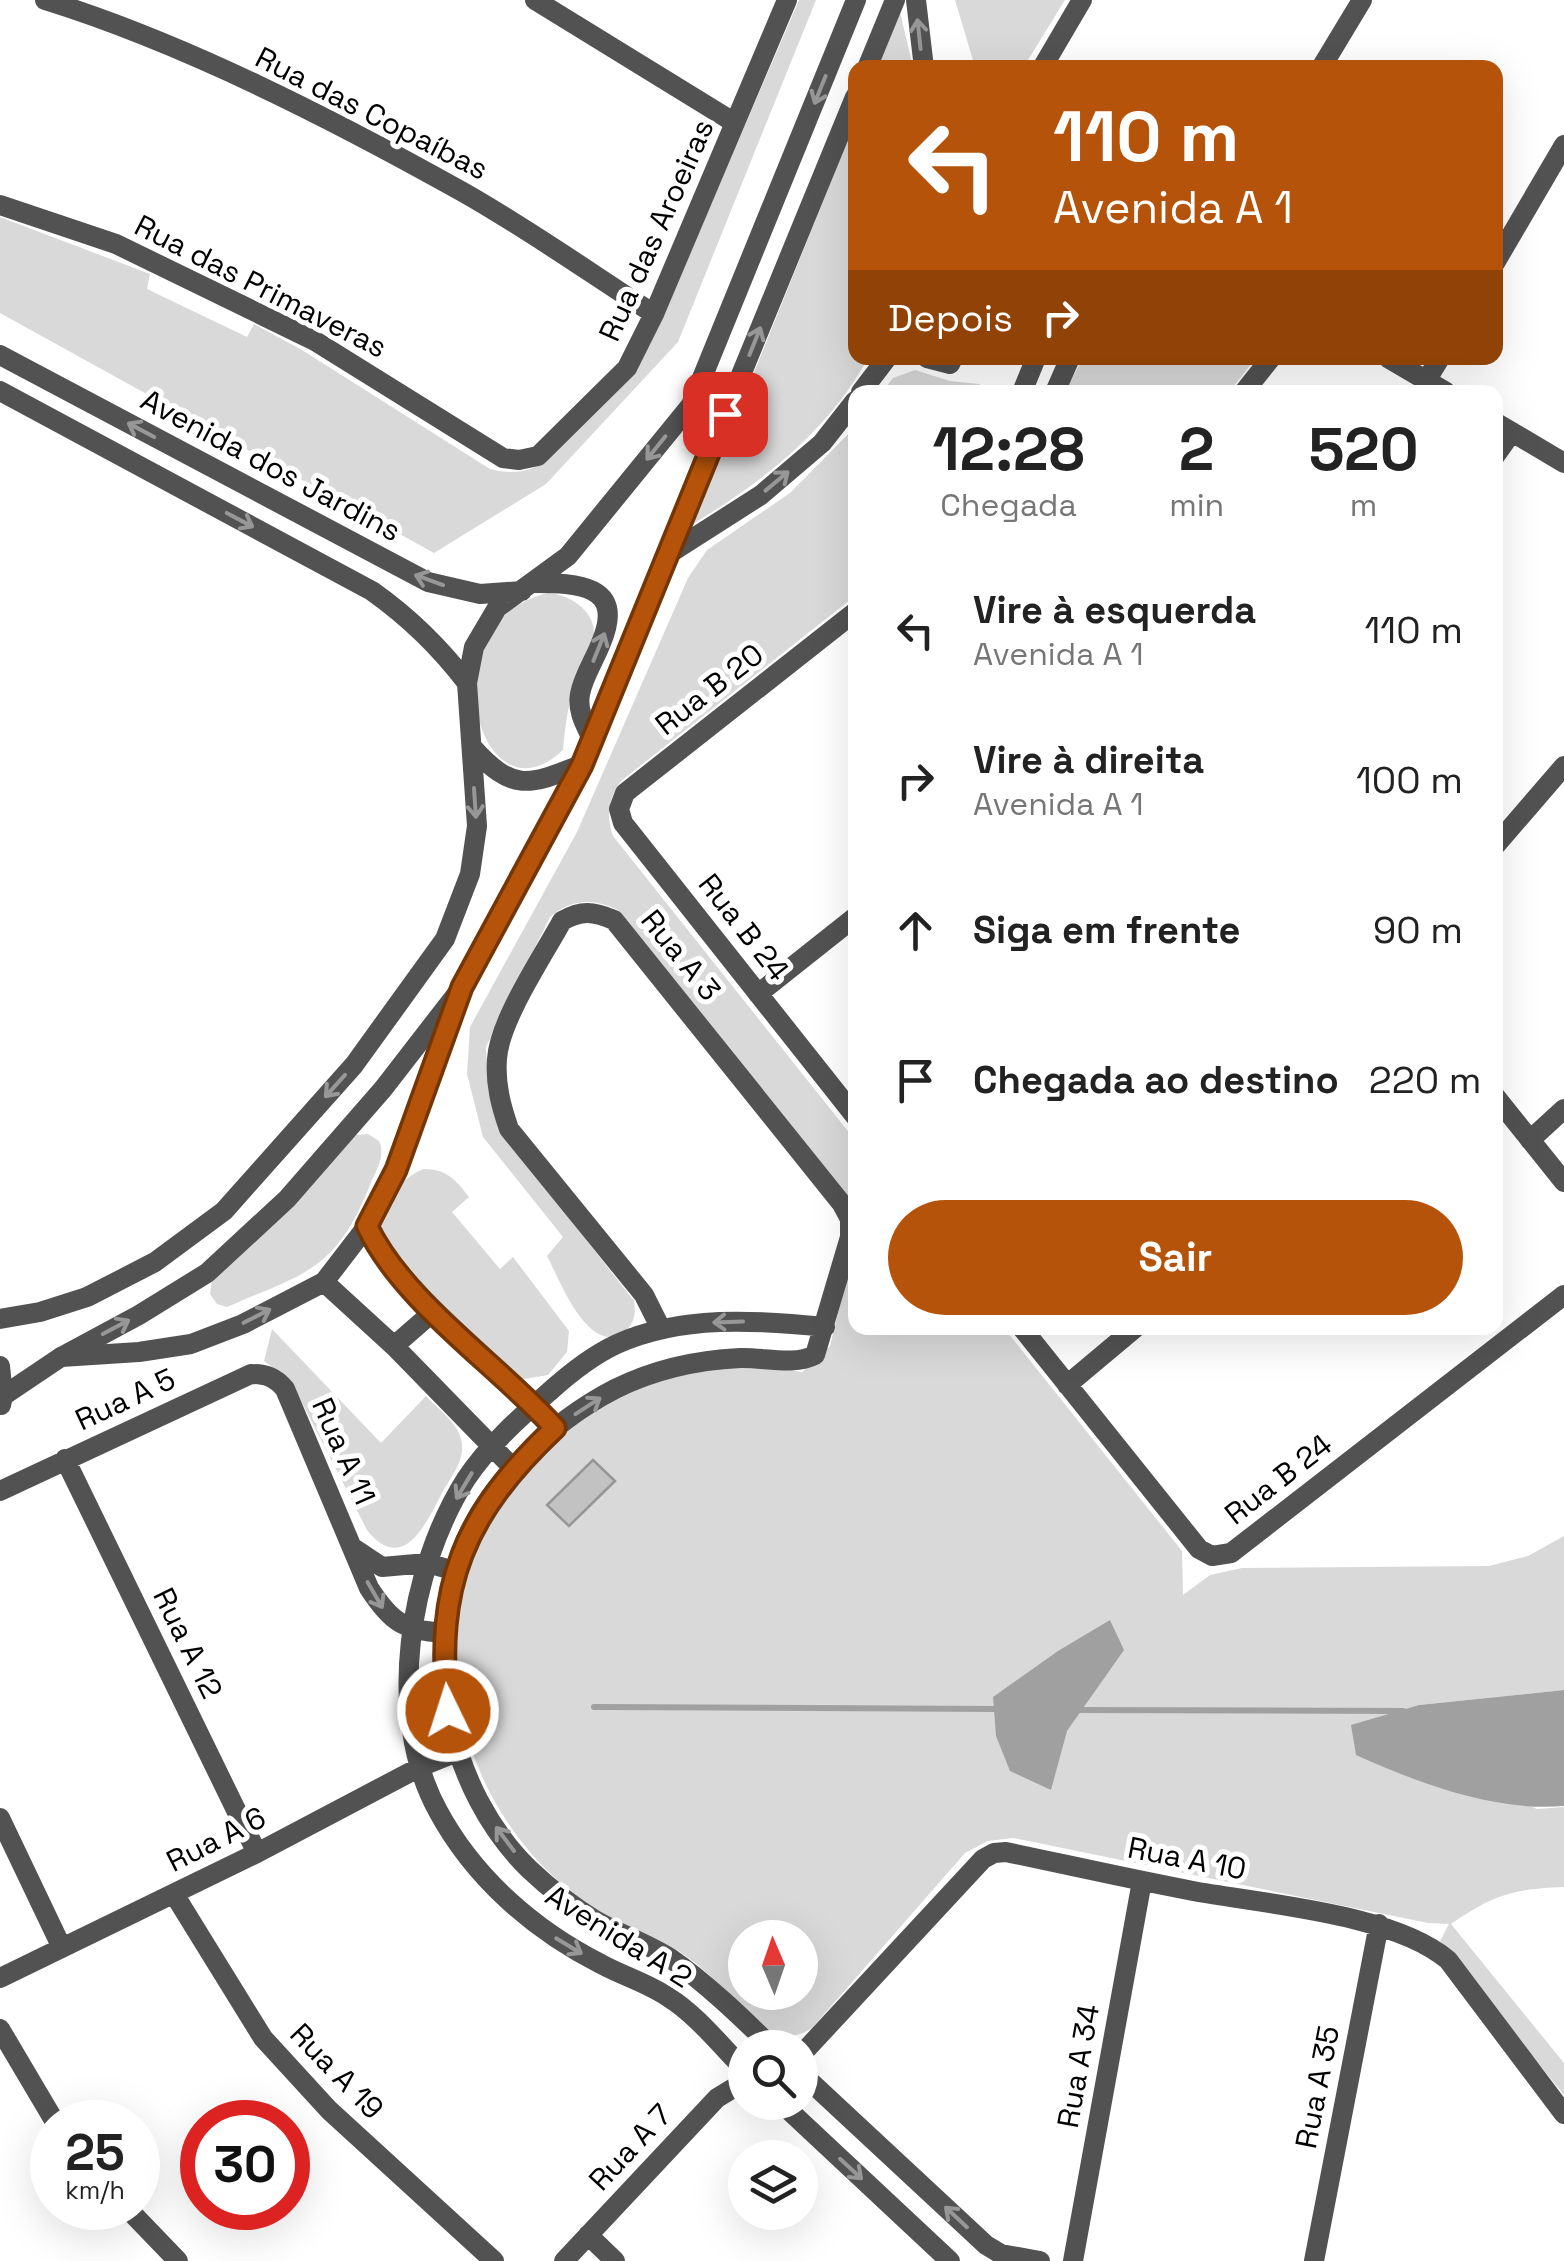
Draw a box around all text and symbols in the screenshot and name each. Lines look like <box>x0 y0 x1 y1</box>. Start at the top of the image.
one-way arrow <box>910 18 929 50</box>
street label: Rua das Copaíbas <box>249 37 495 189</box>
one-way arrow <box>809 74 827 105</box>
text: 110 m <box>1053 92 1239 181</box>
icon: left <box>888 100 1018 230</box>
street label: Rua das Aroeiras <box>590 113 722 347</box>
text: Avenida A 1 <box>1053 179 1293 236</box>
street label: Rua das Primaveras <box>128 205 394 367</box>
icon: right <box>1033 290 1088 345</box>
text: Depois <box>888 294 1013 342</box>
one-way arrow <box>748 326 766 357</box>
pin <box>683 372 768 457</box>
street label: Avenida dos Jardins <box>134 380 408 550</box>
icon: arrive <box>698 387 753 442</box>
text: 12:28 <box>932 411 1085 488</box>
text: 2 <box>1179 411 1214 488</box>
text: 520 <box>1309 411 1419 488</box>
one-way arrow <box>127 420 157 439</box>
one-way arrow <box>645 434 667 460</box>
one-way arrow <box>764 470 789 493</box>
text: Chegada <box>940 485 1077 525</box>
text: min <box>1169 485 1224 525</box>
text: m <box>1350 485 1377 525</box>
one-way arrow <box>225 511 254 530</box>
one-way arrow <box>414 570 445 588</box>
text: Vire à esquerda <box>973 586 1256 634</box>
icon: left <box>888 603 943 658</box>
text: 110 m <box>1364 606 1463 654</box>
one-way arrow <box>591 633 609 663</box>
text: Avenida A 1 <box>973 634 1144 674</box>
street label: Rua B 20 <box>647 635 771 743</box>
text: Vire à direita <box>973 736 1204 784</box>
icon: right <box>888 753 943 808</box>
text: 100 m <box>1356 756 1463 804</box>
text: Avenida A 1 <box>973 784 1144 824</box>
one-way arrow <box>466 786 485 818</box>
street label: Rua B 24 <box>690 865 798 989</box>
street label: Rua A 3 <box>632 901 730 1009</box>
icon: ahead <box>888 903 943 958</box>
text: Siga em frente <box>973 906 1240 954</box>
text: 90 m <box>1373 906 1463 954</box>
icon: arrive <box>888 1053 943 1108</box>
text: Chegada ao destino <box>973 1056 1339 1104</box>
text: 220 m <box>1369 1056 1481 1104</box>
one-way arrow <box>324 1073 347 1098</box>
button: Sair <box>888 1200 1463 1315</box>
one-way arrow <box>242 1306 272 1325</box>
one-way arrow <box>712 1313 744 1332</box>
one-way arrow <box>101 1317 131 1336</box>
street label: Rua A 5 <box>69 1359 181 1439</box>
street label: Rua A 11 <box>303 1391 385 1511</box>
one-way arrow <box>574 1396 602 1416</box>
street label: Rua B 24 <box>1216 1425 1340 1533</box>
one-way arrow <box>454 1471 474 1500</box>
one-way arrow <box>365 1580 385 1609</box>
street label: Rua A 12 <box>144 1581 232 1705</box>
position arrow <box>396 1659 500 1763</box>
street label: Rua A 6 <box>160 1797 272 1881</box>
one-way arrow <box>495 1826 516 1853</box>
street label: Rua A 10 <box>1124 1827 1250 1889</box>
street label: Avenida A 2 <box>538 1876 700 1996</box>
north arrow <box>728 1920 818 2010</box>
map controls <box>728 1920 818 2230</box>
one-way arrow <box>554 1936 583 1956</box>
street label: Rua A 34 <box>1048 2001 1108 2131</box>
street label: Rua A 19 <box>282 2015 392 2127</box>
street label: Rua A 35 <box>1286 2022 1348 2152</box>
button: search <box>728 2030 818 2120</box>
street label: Rua A 7 <box>580 2095 680 2199</box>
speed limit sign: 30 <box>180 2100 310 2230</box>
text: 25 <box>65 2121 125 2185</box>
button: layers <box>728 2140 818 2230</box>
one-way arrow <box>838 2157 863 2180</box>
text: km/h <box>65 2174 125 2206</box>
one-way arrow <box>944 2206 970 2230</box>

